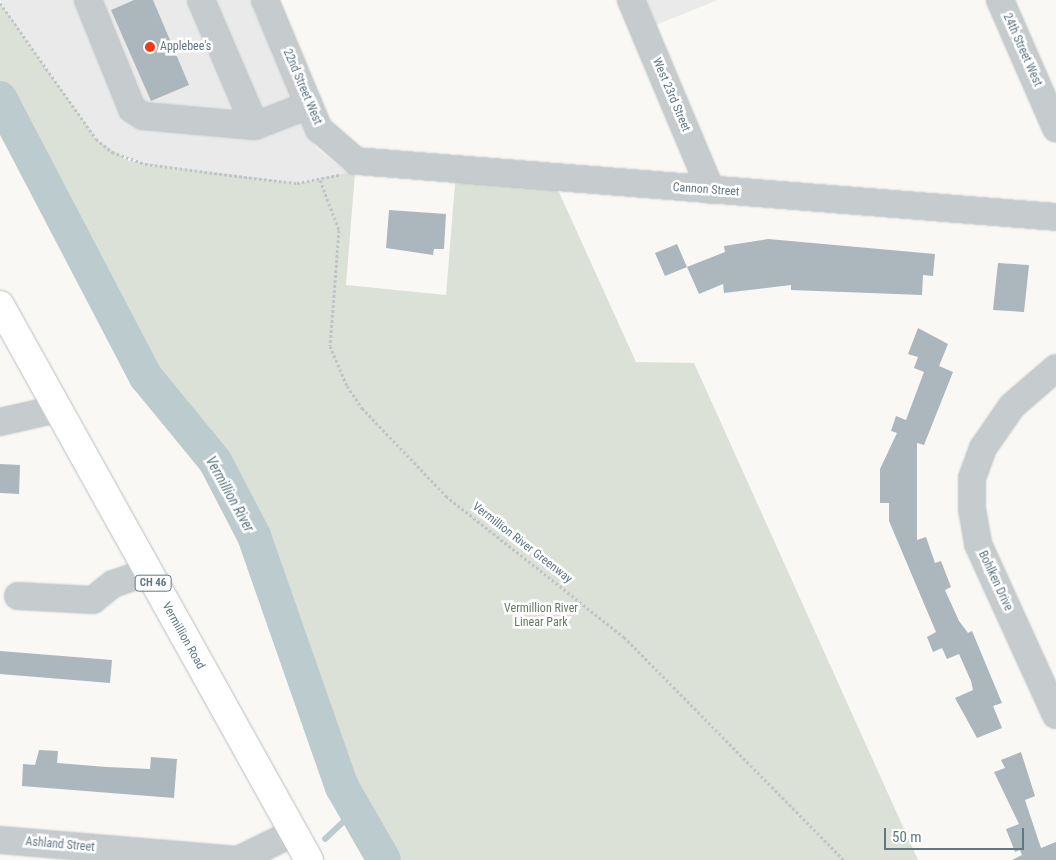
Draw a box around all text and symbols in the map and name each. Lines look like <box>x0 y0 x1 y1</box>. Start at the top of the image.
street label: 24th Street West <box>999 11 1045 89</box>
place label: Applebee's <box>160 40 211 54</box>
marker: Applebee's <box>144 41 156 53</box>
street label: 22nd Street West <box>280 47 324 127</box>
street label: West 23rd Street <box>649 56 693 134</box>
street label: Cannon Street <box>672 180 740 200</box>
water label: Vermillion River <box>202 453 258 535</box>
street label: Vermillion River Greenway <box>469 500 575 586</box>
street label: Bohlken Drive <box>975 549 1015 613</box>
road number: CH 46 <box>134 574 172 592</box>
street label: Vermillion Road <box>159 600 207 672</box>
park label: Vermillion River Linear Park <box>504 602 578 630</box>
scale bar <box>886 818 1026 850</box>
text: 50 m <box>892 828 922 846</box>
street label: Ashland Street <box>25 835 95 855</box>

